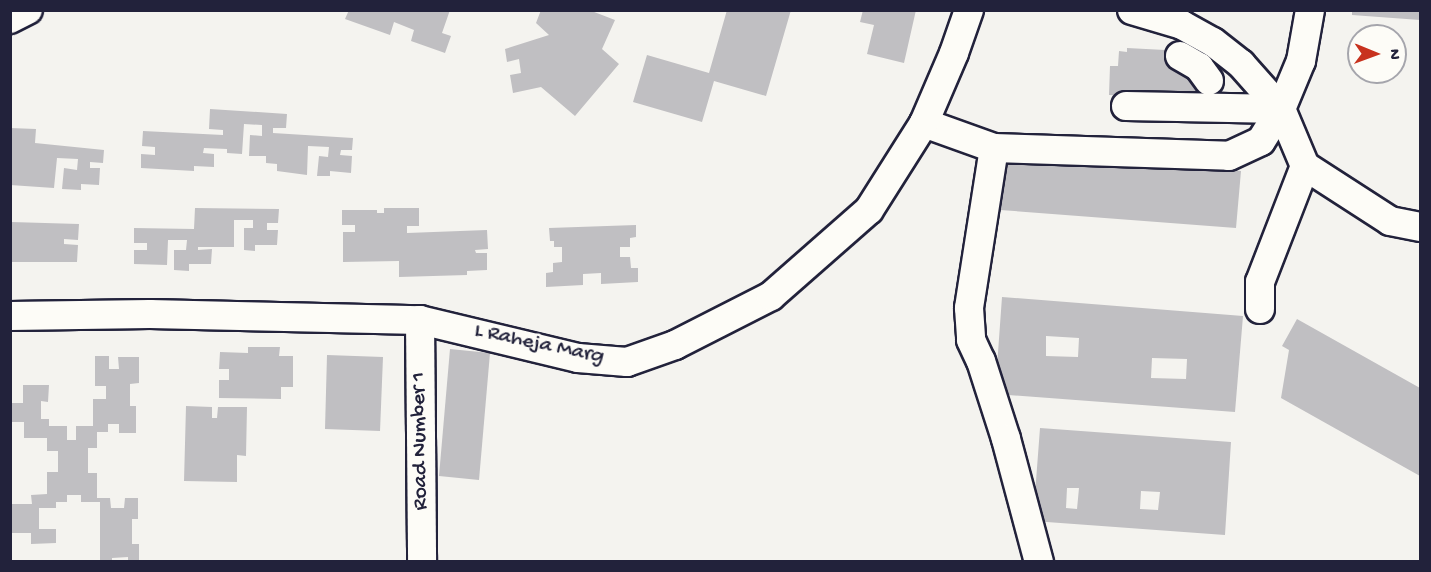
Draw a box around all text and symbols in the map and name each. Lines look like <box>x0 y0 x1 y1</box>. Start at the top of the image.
north arrow <box>1347 24 1407 84</box>
text: N <box>1384 49 1403 60</box>
street label: L Raheja Marg <box>472 318 606 372</box>
street label: Road Number 1 <box>407 372 435 510</box>

